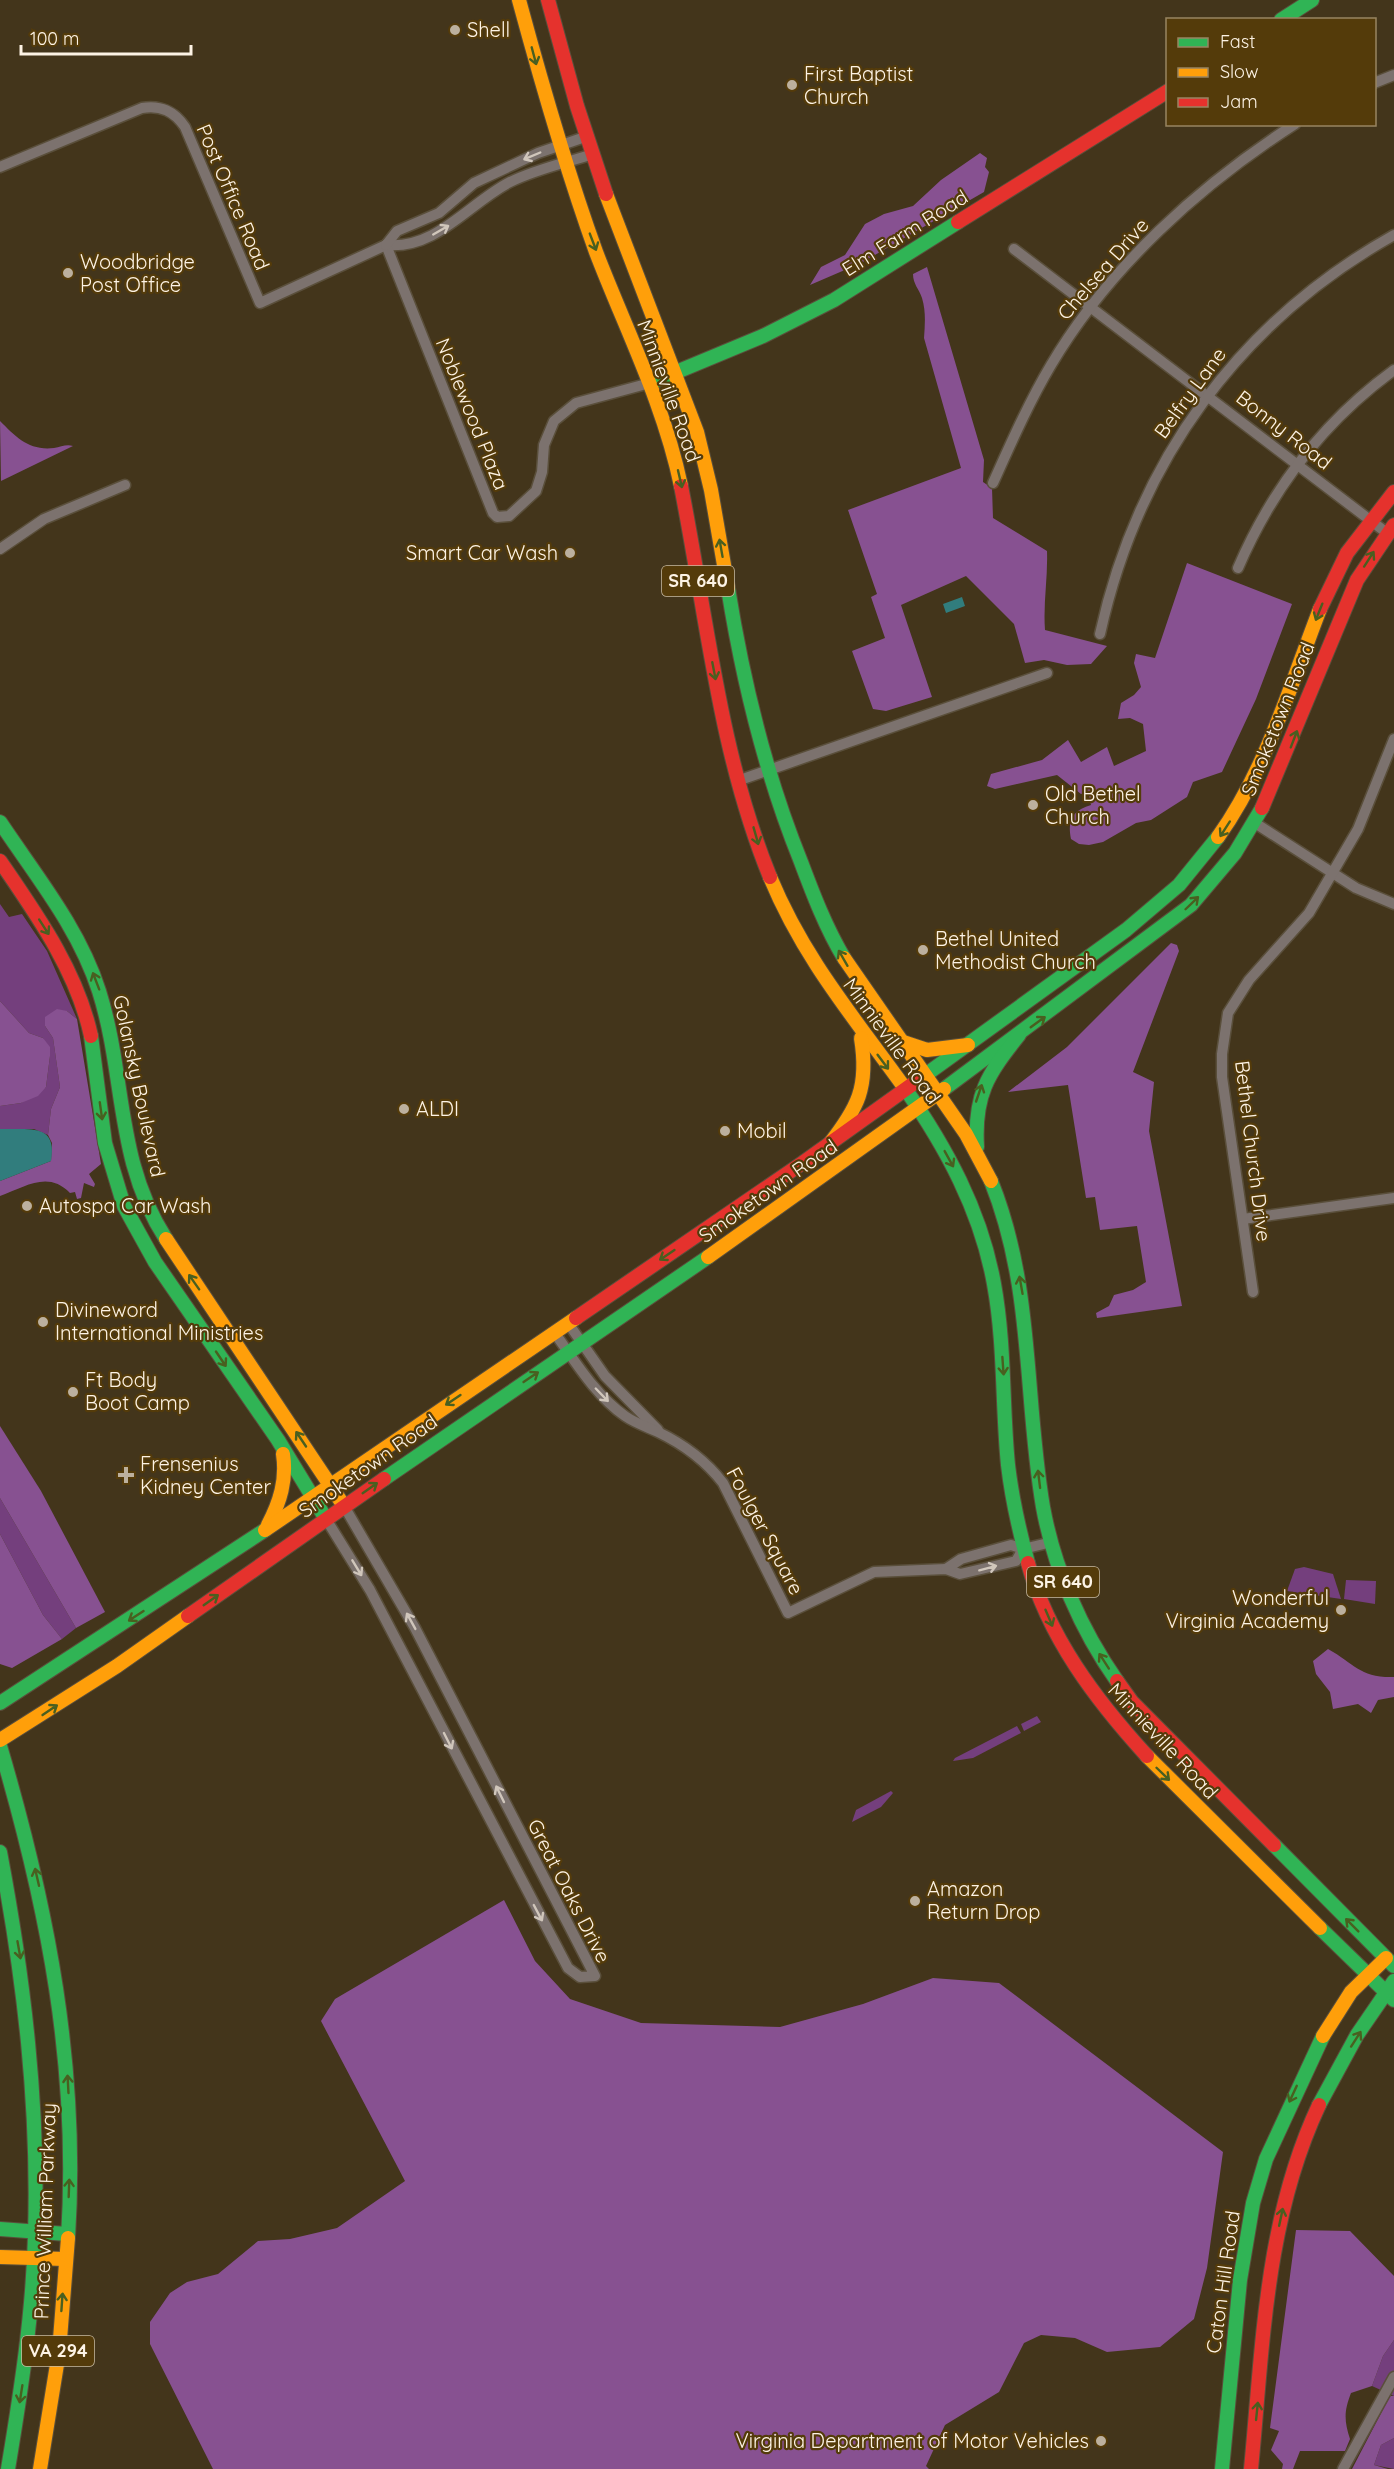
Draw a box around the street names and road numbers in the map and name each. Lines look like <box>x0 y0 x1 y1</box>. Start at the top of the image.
street label: Post Office Road <box>191 120 275 274</box>
street label: Elm Farm Road <box>837 184 972 281</box>
street label: Chelsea Drive <box>1052 213 1154 325</box>
street label: Minnieville Road <box>632 316 707 465</box>
street label: Noblewood Plaza <box>431 334 514 493</box>
street label: Belfry Lane <box>1148 342 1231 443</box>
street label: Bonny Road <box>1231 384 1337 475</box>
road number: SR 640 <box>662 566 734 596</box>
street label: Smoketown Road <box>1235 638 1320 799</box>
street label: Minnieville Road <box>838 973 947 1109</box>
street label: Golansky Boulevard <box>108 993 171 1179</box>
street label: Bethel Church Drive <box>1230 1059 1277 1243</box>
street label: Smoketown Road <box>694 1133 842 1248</box>
street label: Smoketown Road <box>294 1408 442 1523</box>
street label: Foulger Square <box>721 1463 810 1599</box>
road number: SR 640 <box>1027 1567 1099 1597</box>
street label: Minnieville Road <box>1103 1677 1224 1804</box>
street label: Great Oaks Drive <box>522 1815 616 1967</box>
street label: Prince William Parkway <box>28 2102 61 2320</box>
street label: Caton Hill Road <box>1200 2209 1245 2355</box>
road number: VA 294 <box>22 2336 94 2366</box>

